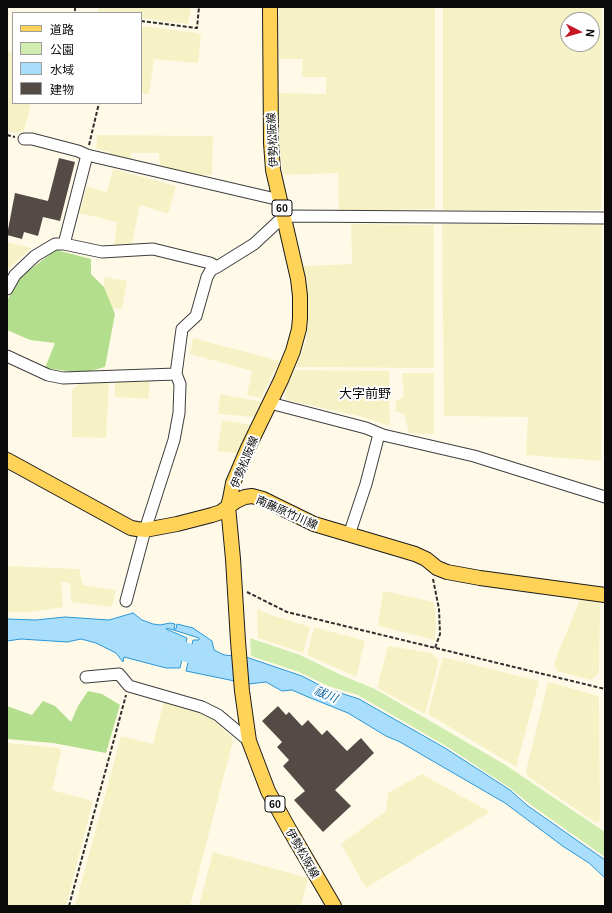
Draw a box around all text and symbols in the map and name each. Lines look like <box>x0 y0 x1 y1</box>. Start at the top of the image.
legend <box>12 12 142 104</box>
north arrow <box>560 12 600 52</box>
text: 道路 <box>50 20 74 37</box>
text: N <box>583 28 599 38</box>
text: 公園 <box>50 40 74 57</box>
text: 水域 <box>50 60 74 77</box>
text: 建物 <box>50 80 74 97</box>
street label: 伊勢松阪線 <box>264 112 280 168</box>
road number: 60 <box>272 200 292 216</box>
district label: 大字前野 <box>339 385 391 401</box>
street label: 伊勢松阪線 <box>228 434 260 490</box>
street label: 南藤原竹川線 <box>254 493 320 531</box>
water label: 祓川 <box>312 683 340 705</box>
road number: 60 <box>265 796 285 812</box>
street label: 伊勢松阪線 <box>284 826 322 880</box>

